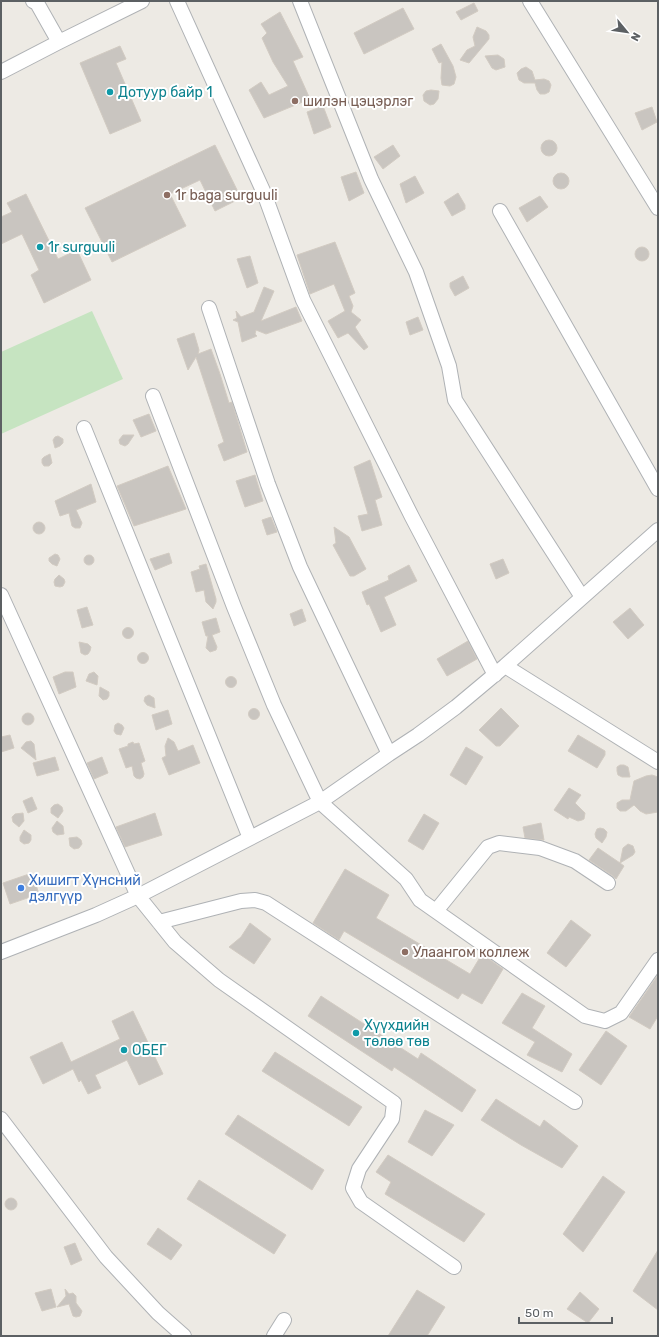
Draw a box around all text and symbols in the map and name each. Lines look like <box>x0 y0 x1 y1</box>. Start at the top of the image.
north arrow <box>607 12 647 52</box>
text: N <box>628 30 643 43</box>
place label: Дотуур байр 1 <box>118 84 212 101</box>
marker: Дотуур байр 1 <box>105 87 115 97</box>
place label: шилэн цэцэрлэг <box>303 93 413 110</box>
marker: шилэн цэцэрлэг <box>290 96 300 106</box>
place label: 1r baga surguuli <box>175 187 278 204</box>
marker: 1r baga surguuli <box>162 190 172 200</box>
place label: 1r surguuli <box>48 239 115 256</box>
marker: 1r surguuli <box>35 242 45 252</box>
place label: Хишигт Хүнсний дэлгүүр <box>29 872 141 905</box>
marker: Хишигт Хүнсний дэлгүүр <box>16 883 26 893</box>
place label: Улаангом коллеж <box>413 944 529 961</box>
marker: Улаангом коллеж <box>400 947 410 957</box>
place label: Хүүхдийн төлөө төв <box>364 1017 430 1050</box>
marker: Хүүхдийн төлөө төв <box>351 1028 361 1038</box>
place label: ОБЕГ <box>132 1042 167 1059</box>
marker: ОБЕГ <box>119 1045 129 1055</box>
scale bar <box>519 1299 612 1325</box>
text: 50 m <box>525 1306 553 1320</box>

